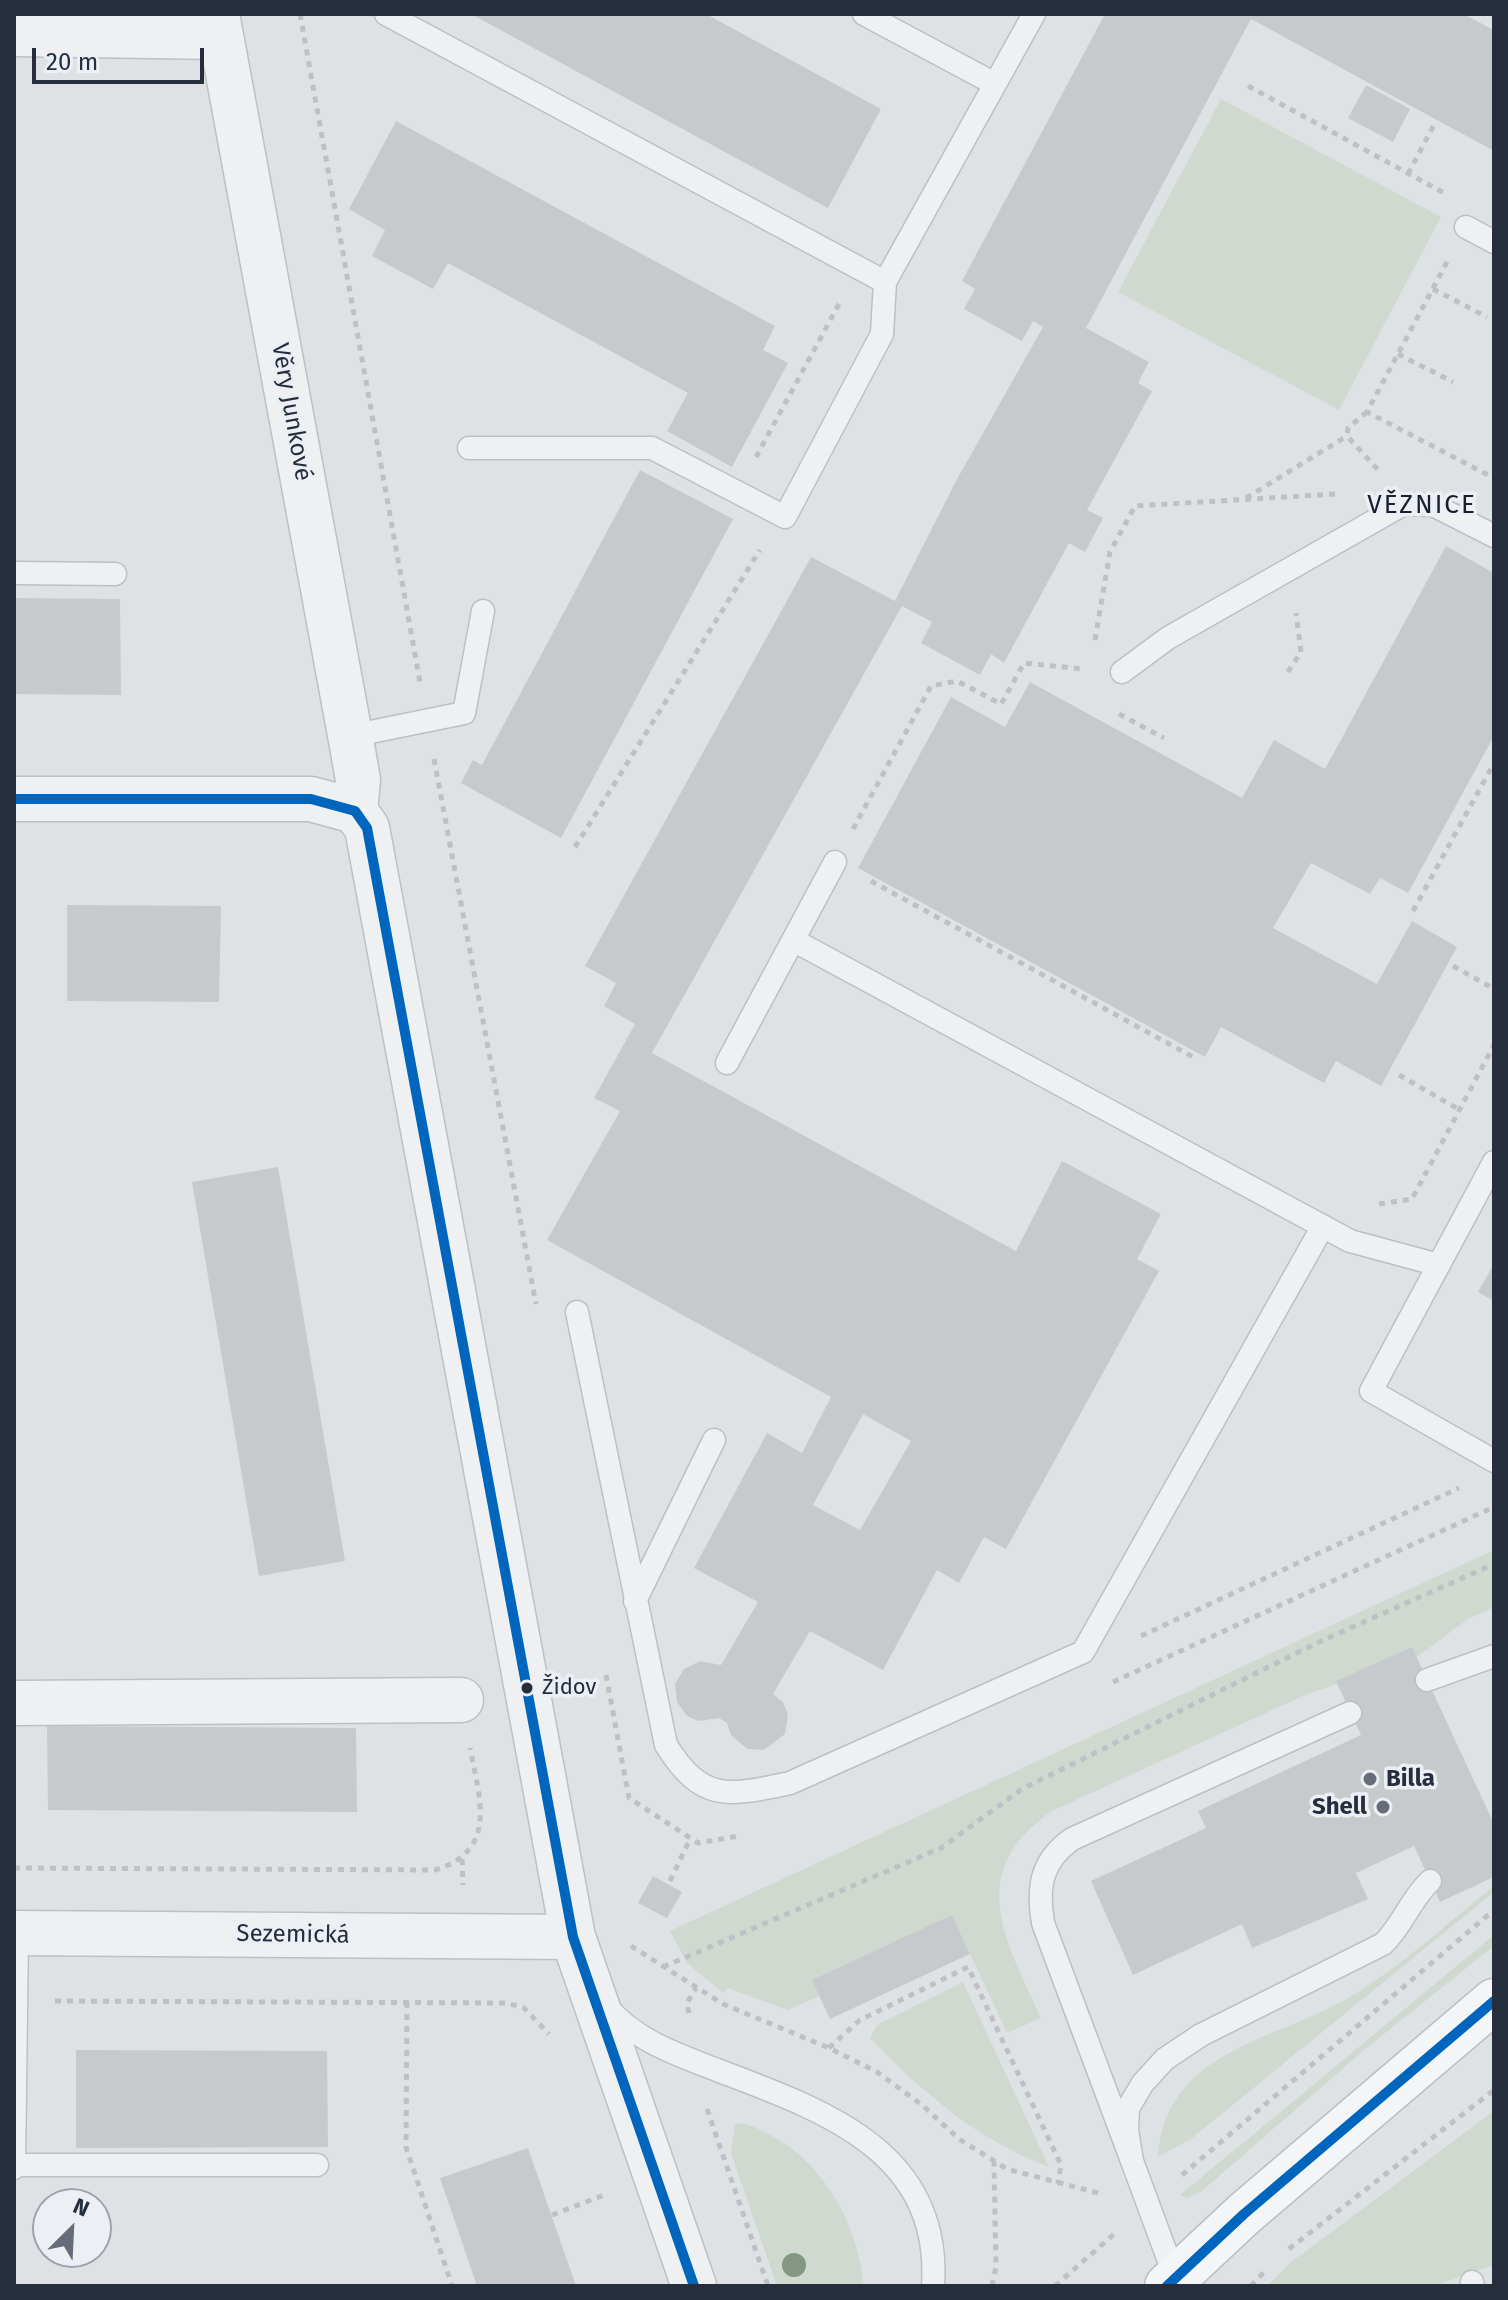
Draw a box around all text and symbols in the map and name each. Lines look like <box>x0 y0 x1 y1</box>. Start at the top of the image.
scale bar <box>36 32 208 82</box>
text: 20 m <box>46 48 98 76</box>
street label: Věry Junkové <box>265 341 317 483</box>
district label: VĚZNICE <box>1367 490 1477 522</box>
place label: Židov <box>542 1675 596 1701</box>
marker: Židov <box>519 1680 535 1696</box>
place label: Billa <box>1386 1765 1435 1793</box>
marker: Billa <box>1361 1770 1379 1788</box>
place label: Shell <box>1312 1793 1367 1821</box>
marker: Shell <box>1374 1798 1392 1816</box>
street label: Sezemická <box>236 1920 350 1950</box>
north arrow <box>32 2188 112 2268</box>
text: N <box>69 2192 93 2223</box>

